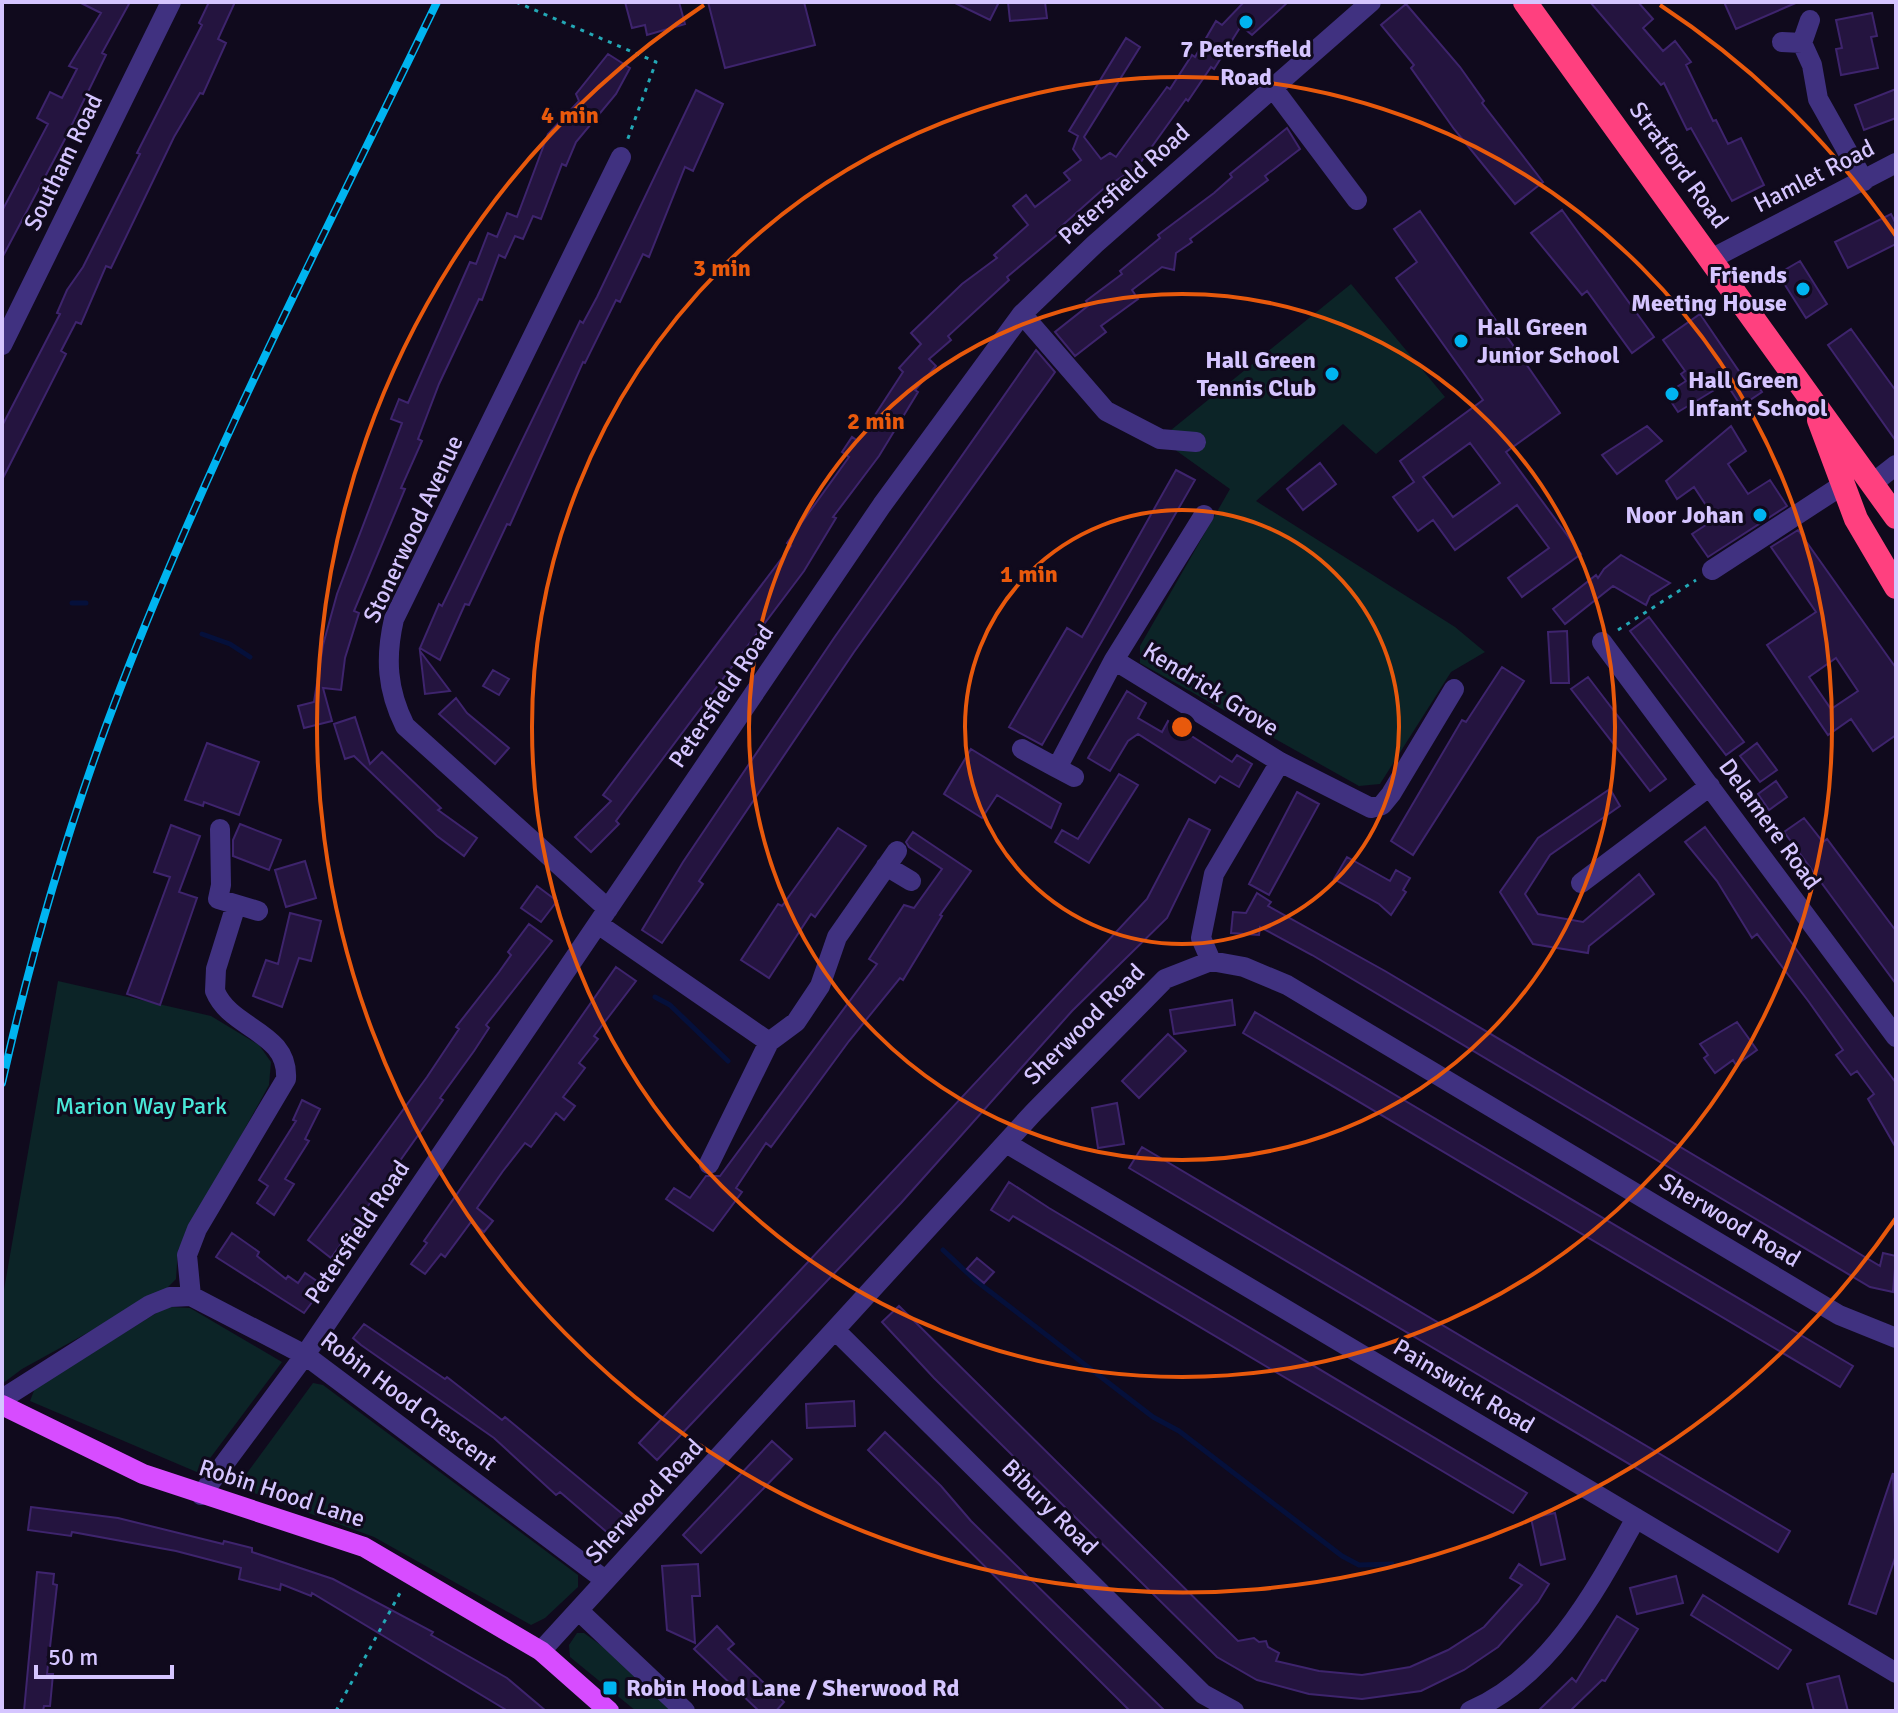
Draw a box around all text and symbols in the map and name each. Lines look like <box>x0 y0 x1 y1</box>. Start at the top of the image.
marker: 7 Petersfield Road <box>1237 13 1255 31</box>
place label: 7 Petersfield Road <box>1180 34 1312 92</box>
street label: Southam Road <box>17 89 109 235</box>
street label: Stratford Road <box>1623 96 1735 234</box>
text: 4 min <box>541 100 599 130</box>
street label: Petersfield Road <box>1052 117 1196 251</box>
street label: Hamlet Road <box>1749 133 1879 219</box>
text: 3 min <box>693 253 751 283</box>
place label: Friends Meeting House <box>1631 260 1787 318</box>
marker: Friends Meeting House <box>1794 280 1812 298</box>
place label: Hall Green Junior School <box>1477 312 1620 370</box>
marker: Hall Green Junior School <box>1452 332 1470 350</box>
place label: Hall Green Tennis Club <box>1197 345 1316 403</box>
marker: Hall Green Tennis Club <box>1323 365 1341 383</box>
place label: Hall Green Infant School <box>1688 365 1828 423</box>
marker: Hall Green Infant School <box>1663 385 1681 403</box>
text: 2 min <box>847 406 905 436</box>
street label: Stonerwood Avenue <box>356 430 470 628</box>
place label: Noor Johan <box>1625 500 1744 530</box>
marker: Noor Johan <box>1751 506 1769 524</box>
text: 1 min <box>1000 559 1058 589</box>
street label: Petersfield Road <box>662 619 780 773</box>
street label: Kendrick Grove <box>1137 635 1285 743</box>
centre of rings <box>1168 713 1196 741</box>
street label: Delamere Road <box>1712 752 1828 896</box>
street label: Sherwood Road <box>1017 957 1151 1091</box>
park label: Marion Way Park <box>55 1091 227 1121</box>
street label: Petersfield Road <box>298 1155 416 1309</box>
street label: Sherwood Road <box>1654 1166 1806 1274</box>
street label: Robin Hood Crescent <box>315 1325 503 1477</box>
street label: Painswick Road <box>1388 1332 1540 1440</box>
street label: Sherwood Road <box>579 1433 709 1569</box>
street label: Robin Hood Lane <box>195 1452 369 1534</box>
street label: Bibury Road <box>996 1453 1104 1561</box>
scale bar <box>36 1629 172 1679</box>
text: 50 m <box>48 1642 98 1672</box>
place label: Robin Hood Lane / Sherwood Rd <box>626 1673 960 1703</box>
marker: Robin Hood Lane / Sherwood Rd <box>601 1679 619 1697</box>

